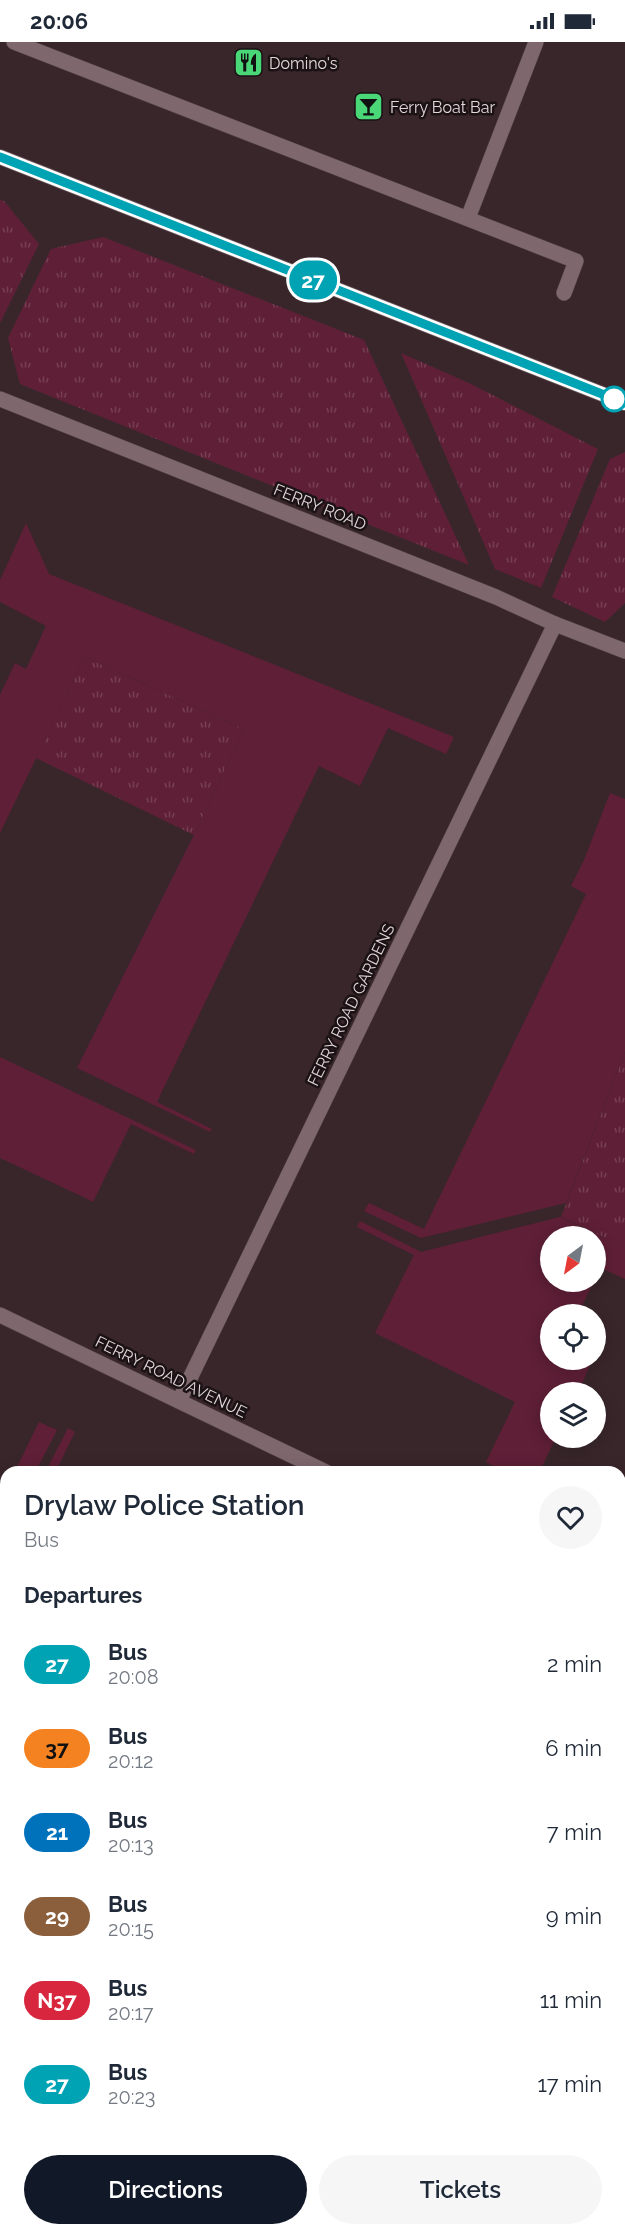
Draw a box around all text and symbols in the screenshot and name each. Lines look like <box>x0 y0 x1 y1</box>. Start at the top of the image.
text: 20:06 <box>30 8 88 34</box>
restaurant icon: Domino's <box>232 47 264 79</box>
place label: Domino's <box>269 54 338 73</box>
bar icon: Ferry Boat Bar <box>353 91 385 123</box>
place label: Ferry Boat Bar <box>390 98 495 117</box>
line badge: 27 <box>286 260 340 300</box>
text: 27 <box>301 268 325 293</box>
unlabelled marker <box>601 386 625 412</box>
street label: FERRY ROAD <box>271 480 369 534</box>
street label: FERRY ROAD GARDENS <box>303 921 399 1089</box>
north arrow <box>540 1226 606 1292</box>
map controls <box>540 1226 606 1448</box>
button: locate <box>540 1304 606 1370</box>
street label: FERRY ROAD AVENUE <box>92 1332 250 1422</box>
button: layers <box>540 1382 606 1448</box>
button: heart <box>539 1486 602 1549</box>
text: Drylaw Police Station <box>24 1489 305 1522</box>
text: Bus <box>24 1528 59 1552</box>
text: Departures <box>24 1582 142 1608</box>
text: Bus <box>108 1639 147 1665</box>
text: 2 min <box>547 1651 602 1677</box>
text: 27 <box>45 1652 69 1677</box>
text: 20:08 <box>108 1665 159 1689</box>
text: Bus <box>108 1723 147 1749</box>
text: 6 min <box>545 1735 602 1761</box>
text: 37 <box>45 1736 69 1761</box>
text: 20:12 <box>108 1749 153 1773</box>
text: Bus <box>108 1807 147 1833</box>
text: 7 min <box>547 1819 602 1845</box>
text: 21 <box>46 1820 68 1845</box>
text: 20:13 <box>108 1833 154 1857</box>
text: Bus <box>108 1891 147 1917</box>
text: 9 min <box>546 1903 602 1929</box>
text: 29 <box>45 1904 69 1929</box>
text: 20:15 <box>108 1917 154 1941</box>
text: Bus <box>108 1975 147 2001</box>
text: 11 min <box>540 1987 602 2013</box>
text: N37 <box>37 1988 77 2013</box>
text: 20:17 <box>108 2001 154 2025</box>
text: Bus <box>108 2059 147 2085</box>
text: 17 min <box>537 2071 602 2097</box>
text: 27 <box>45 2072 69 2097</box>
text: 20:23 <box>108 2085 156 2109</box>
button: Directions <box>24 2155 307 2224</box>
button: Tickets <box>319 2155 602 2224</box>

